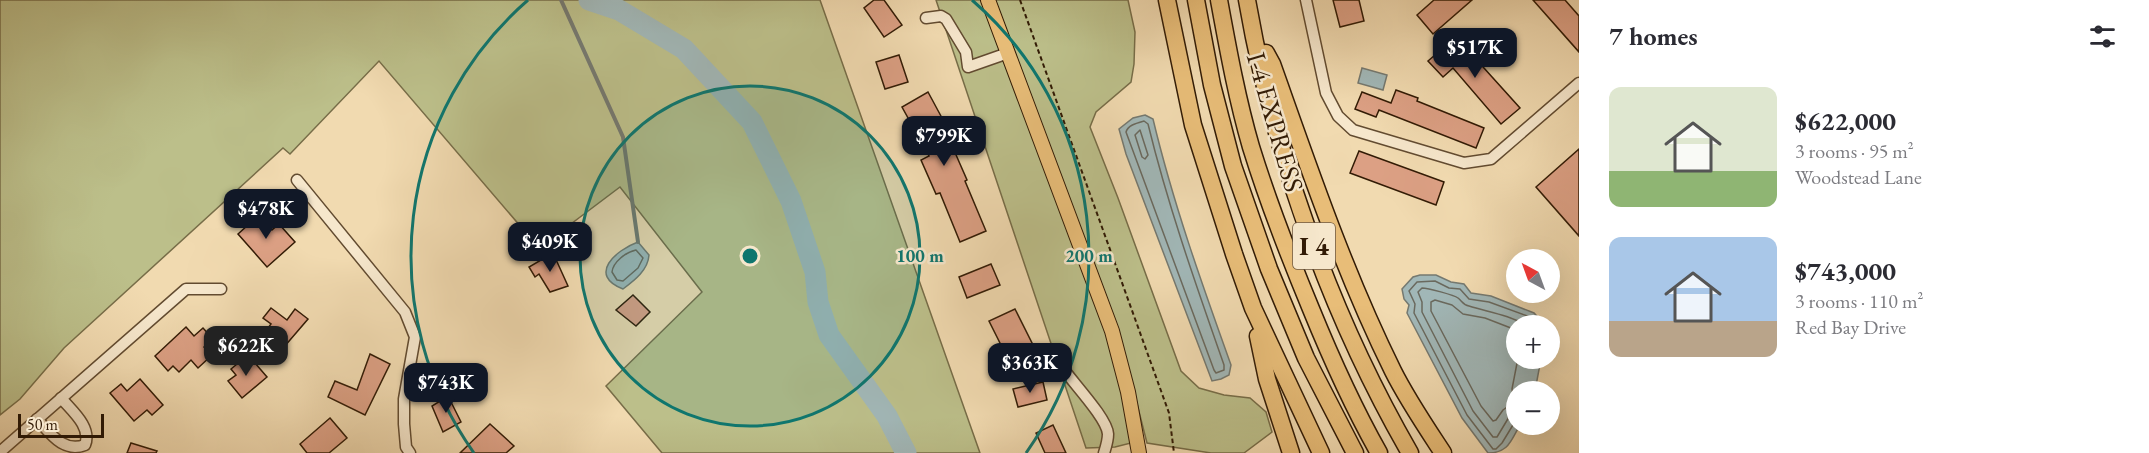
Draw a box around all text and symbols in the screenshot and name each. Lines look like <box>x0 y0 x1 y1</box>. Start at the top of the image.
text: 7 homes <box>1609 19 1698 53</box>
icon: filters <box>2086 20 2119 53</box>
pin: $517K <box>1433 28 1517 79</box>
text: $517K <box>1447 34 1503 60</box>
street label: I-4 EXPRESS <box>1239 48 1312 196</box>
text: $622,000 <box>1795 104 1896 138</box>
icon: home <box>1657 111 1729 183</box>
pin: $799K <box>902 116 986 167</box>
text: $799K <box>916 122 972 148</box>
text: 3 rooms · 95 m² <box>1795 138 1914 164</box>
text: Woodstead Lane <box>1795 164 1922 190</box>
pin: $478K <box>224 189 308 240</box>
text: $478K <box>238 195 294 221</box>
pin: $409K <box>508 222 592 273</box>
road number: I 4 <box>1293 223 1335 269</box>
text: $409K <box>522 228 578 254</box>
text: 100 m <box>896 244 944 267</box>
text: 200 m <box>1065 244 1113 267</box>
centre of rings <box>740 246 760 266</box>
north arrow <box>1506 249 1560 303</box>
map controls <box>1506 249 1560 435</box>
text: $743,000 <box>1795 254 1896 288</box>
icon: home <box>1657 261 1729 333</box>
text: 3 rooms · 110 m² <box>1795 288 1923 314</box>
text: Red Bay Drive <box>1795 314 1906 340</box>
button: + <box>1506 315 1560 369</box>
pin: $622K <box>204 326 288 377</box>
text: $622K <box>218 332 274 358</box>
pin: $363K <box>988 343 1072 394</box>
text: $363K <box>1002 349 1058 375</box>
pin: $743K <box>404 363 488 414</box>
text: $743K <box>418 369 474 395</box>
button: − <box>1506 381 1560 435</box>
scale bar <box>18 411 104 438</box>
text: 50 m <box>27 414 58 435</box>

